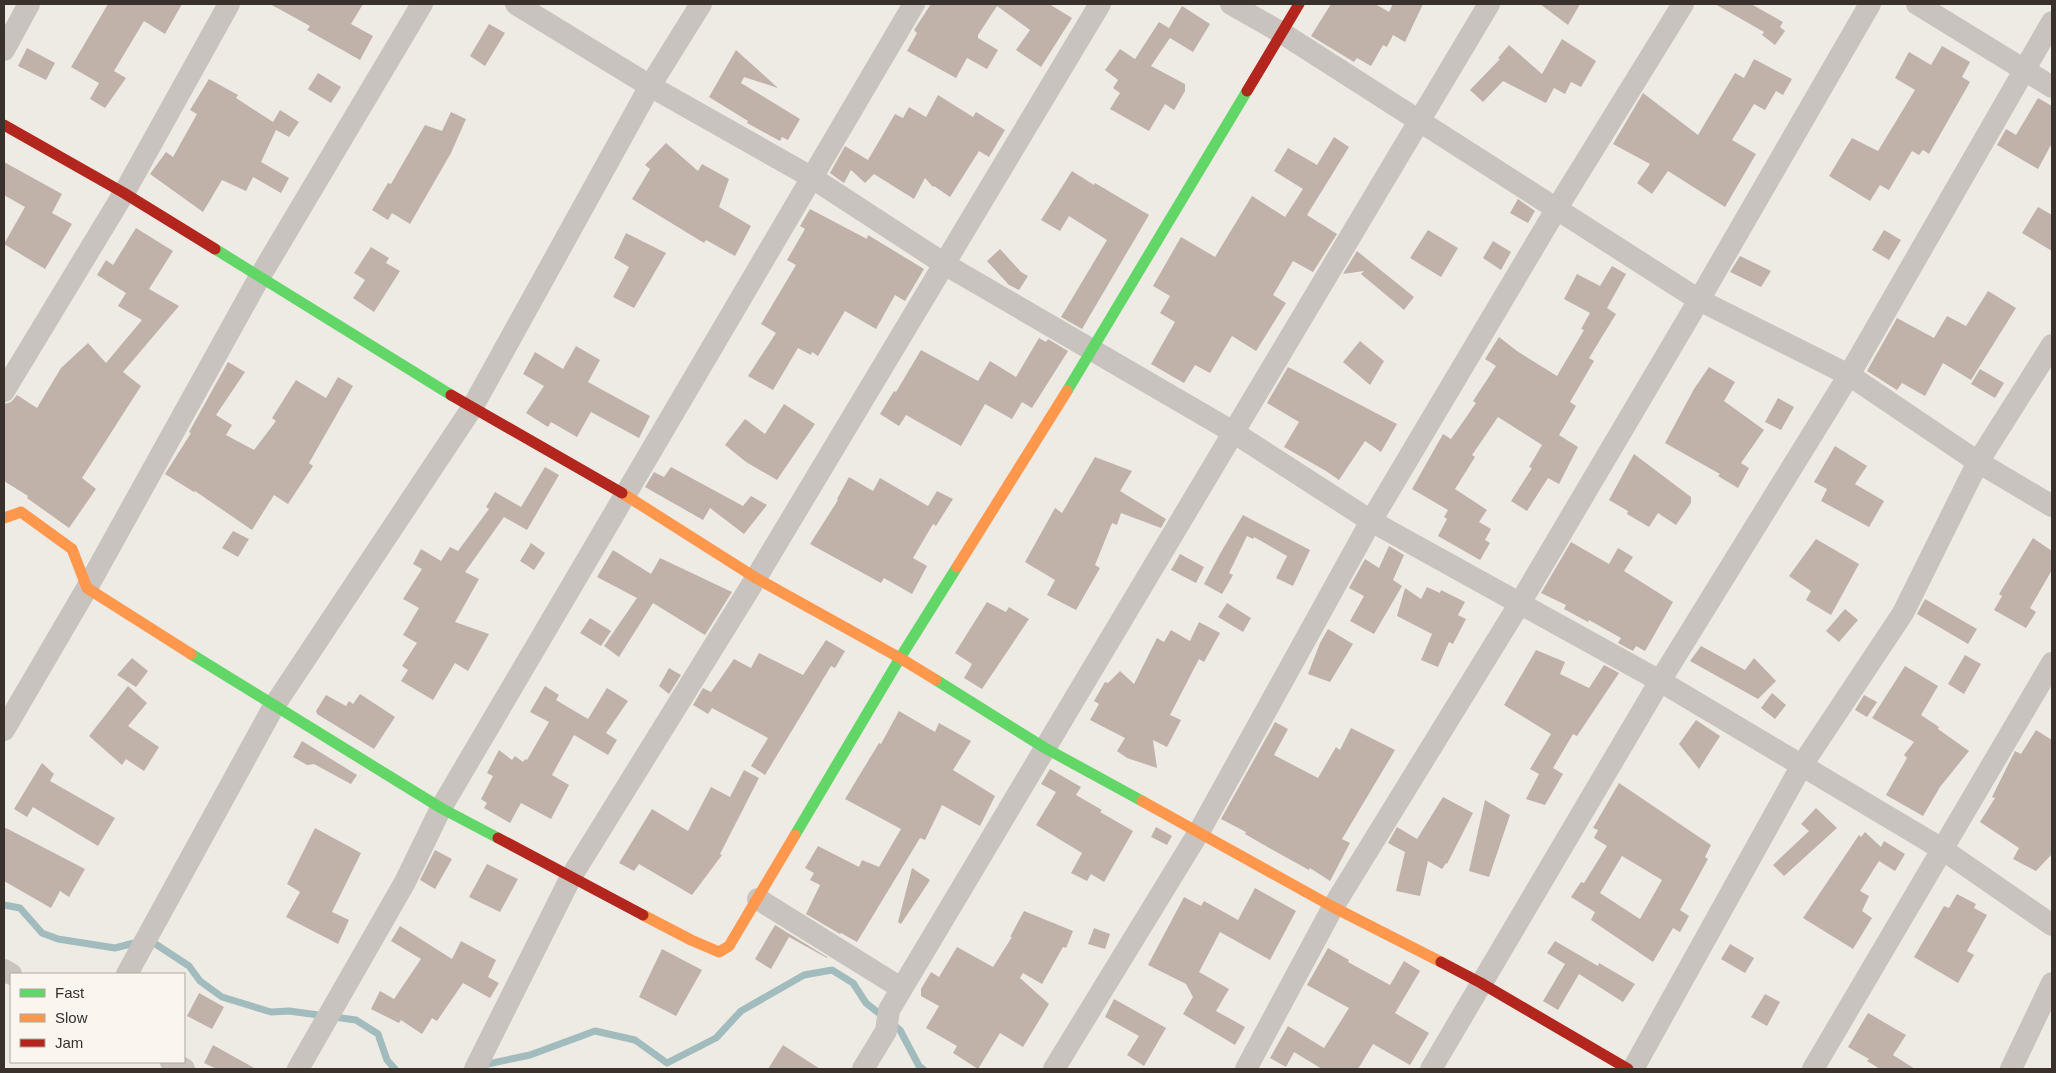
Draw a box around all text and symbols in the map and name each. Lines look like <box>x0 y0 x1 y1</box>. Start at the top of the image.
legend <box>10 973 185 1063</box>
text: Fast <box>55 984 85 1001</box>
text: Slow <box>55 1009 88 1026</box>
text: Jam <box>55 1034 83 1051</box>

